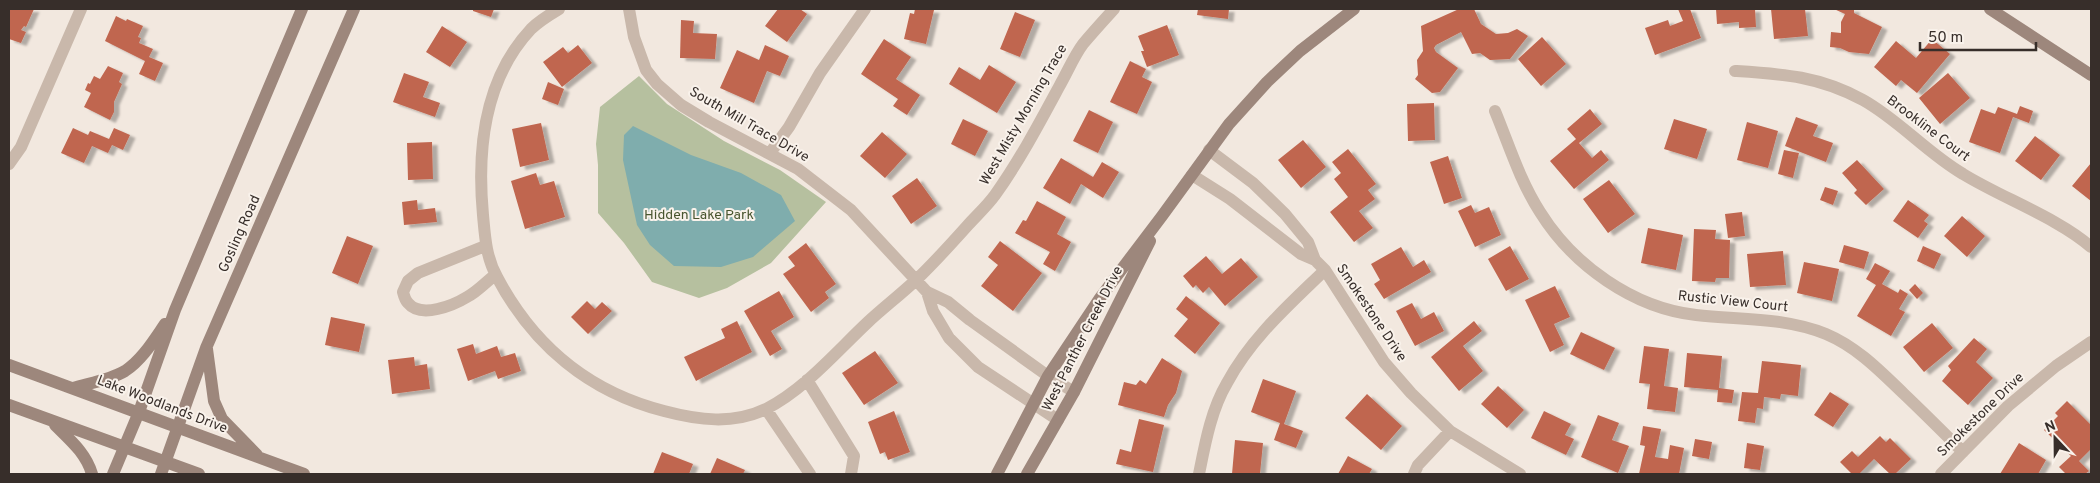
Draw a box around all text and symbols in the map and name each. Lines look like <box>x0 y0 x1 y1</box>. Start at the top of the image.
scale bar <box>1920 20 2036 52</box>
text: 50 m <box>1928 29 1963 48</box>
street label: West Misty Morning Trace <box>977 42 1071 188</box>
street label: South Mill Trace Drive <box>686 84 812 166</box>
street label: Brookline Court <box>1883 92 1973 166</box>
street label: Gosling Road <box>215 193 265 275</box>
park label: Hidden Lake Park <box>644 207 754 224</box>
street label: Smokestone Drive <box>1332 261 1410 365</box>
street label: West Panther Creek Drive <box>1039 264 1127 414</box>
street label: Rustic View Court <box>1677 288 1789 316</box>
street label: Smokestone Drive <box>1934 369 2028 461</box>
street label: Lake Woodlands Drive <box>94 372 230 438</box>
north arrow <box>2030 413 2080 463</box>
text: N <box>2043 418 2059 437</box>

